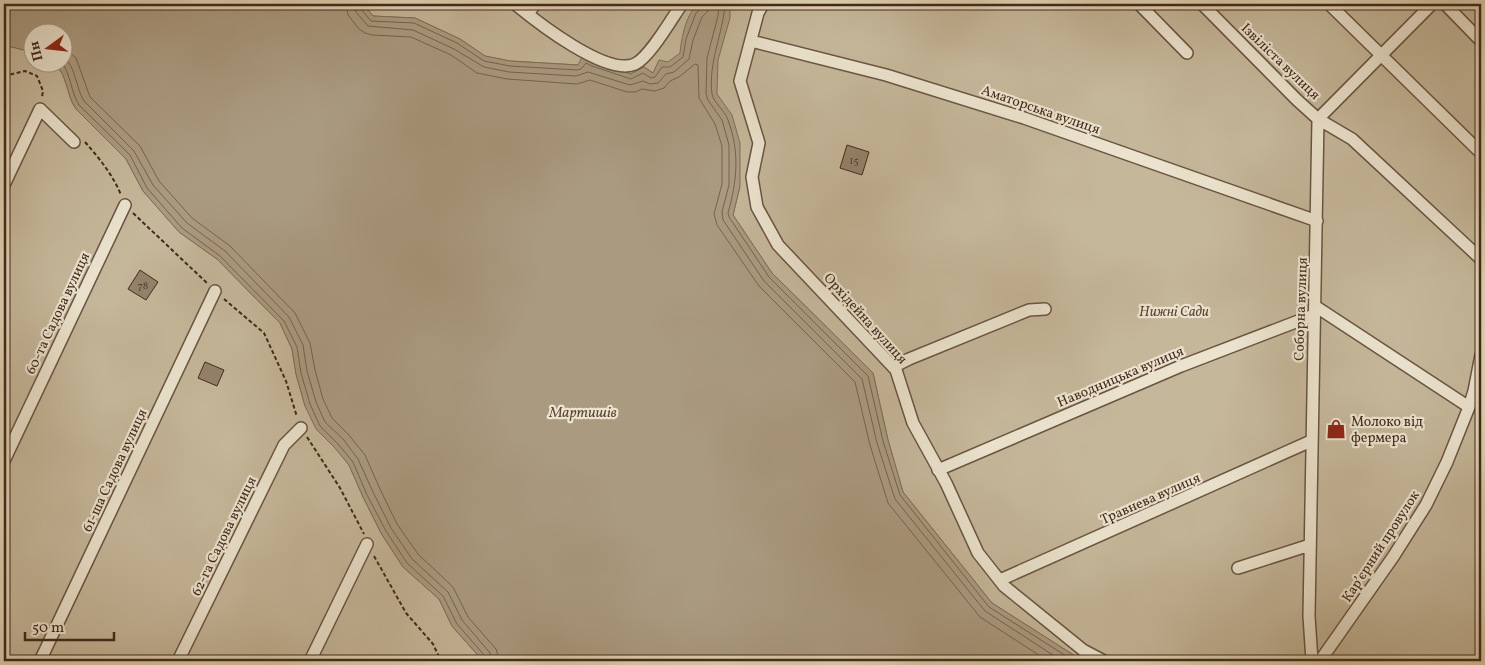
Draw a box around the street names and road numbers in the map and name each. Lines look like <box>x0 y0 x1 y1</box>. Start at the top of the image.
street label: Ізвіліста вулиця <box>1236 19 1324 105</box>
street label: Аматорська вулиця <box>979 81 1102 140</box>
street label: 60-та Садова вулиця <box>22 250 95 378</box>
street label: Соборна вулиця <box>1290 257 1313 361</box>
street label: Орхідейна вулиця <box>819 269 911 369</box>
street label: Наводницька вулиця <box>1054 342 1187 413</box>
street label: 61-ша Садова вулиця <box>79 406 152 535</box>
street label: Травнева вулиця <box>1098 469 1204 530</box>
street label: 62-га Садова вулиця <box>187 474 262 599</box>
street label: Карʼєрний провулок <box>1338 487 1425 606</box>

